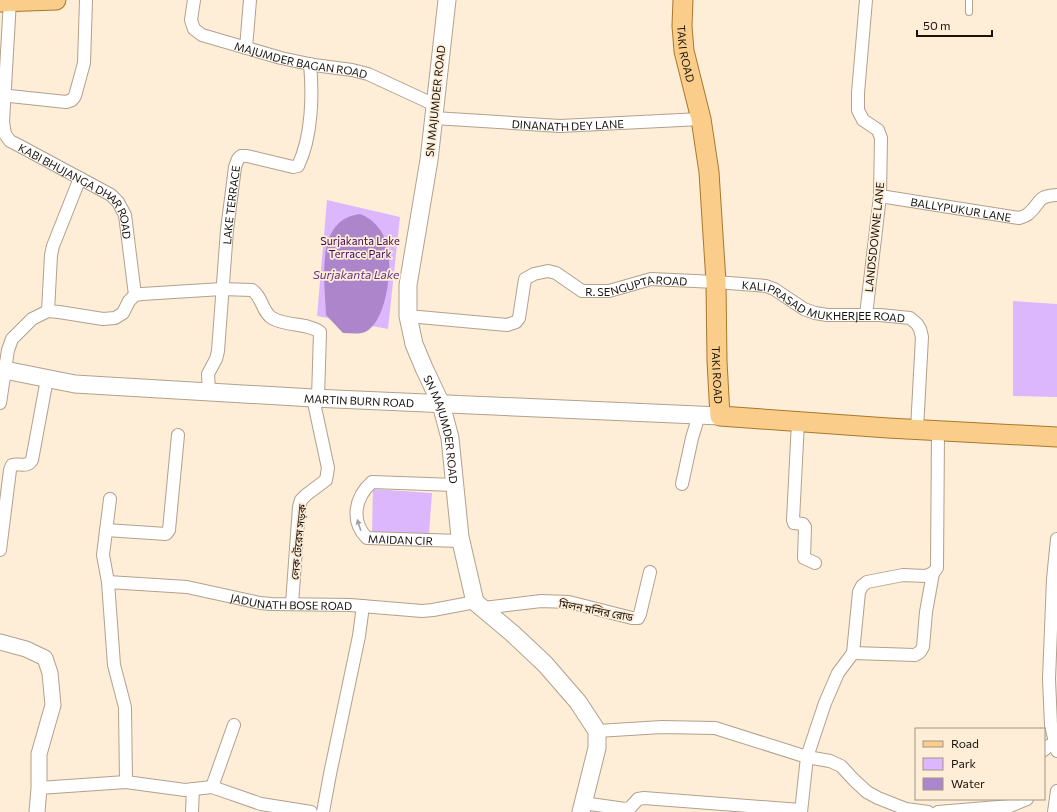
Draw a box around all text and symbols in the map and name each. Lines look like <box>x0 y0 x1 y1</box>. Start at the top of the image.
scale bar <box>917 12 992 38</box>
text: 50 m <box>923 18 951 32</box>
street label: TAKI ROAD <box>675 25 698 83</box>
street label: MAJUMDER BAGAN ROAD <box>233 38 369 80</box>
street label: SN MAJUMDER ROAD <box>423 44 448 158</box>
street label: DINANATH DEY LANE <box>511 116 624 133</box>
street label: KABI BHUJANGA DHAR ROAD <box>17 140 134 240</box>
street label: LAKE TERRACE <box>219 164 242 245</box>
street label: LANDSDOWNE LANE <box>862 181 886 293</box>
street label: BALLYPUKUR LANE <box>910 194 1012 223</box>
park label: Surjakanta Lake Terrace Park <box>320 234 400 260</box>
water label: Surjakanta Lake <box>313 267 400 281</box>
street label: R. SENGUPTA ROAD <box>585 272 688 298</box>
street label: KALI PRASAD MUKHERJEE ROAD <box>742 278 906 324</box>
street label: TAKI ROAD <box>710 346 726 404</box>
street label: SN MAJUMDER ROAD <box>422 373 461 484</box>
street label: MARTIN BURN ROAD <box>304 391 414 409</box>
street label: লেক টেরেস সড়ক <box>288 503 308 580</box>
one-way arrow <box>356 519 362 531</box>
street label: MAIDAN CIR <box>368 532 434 547</box>
street label: JADUNATH BOSE ROAD <box>229 590 352 612</box>
street label: মিলন মন্দির রোড <box>557 596 634 624</box>
legend <box>915 728 1045 800</box>
text: Road <box>951 736 979 750</box>
text: Park <box>951 756 977 770</box>
text: Water <box>951 776 985 790</box>

